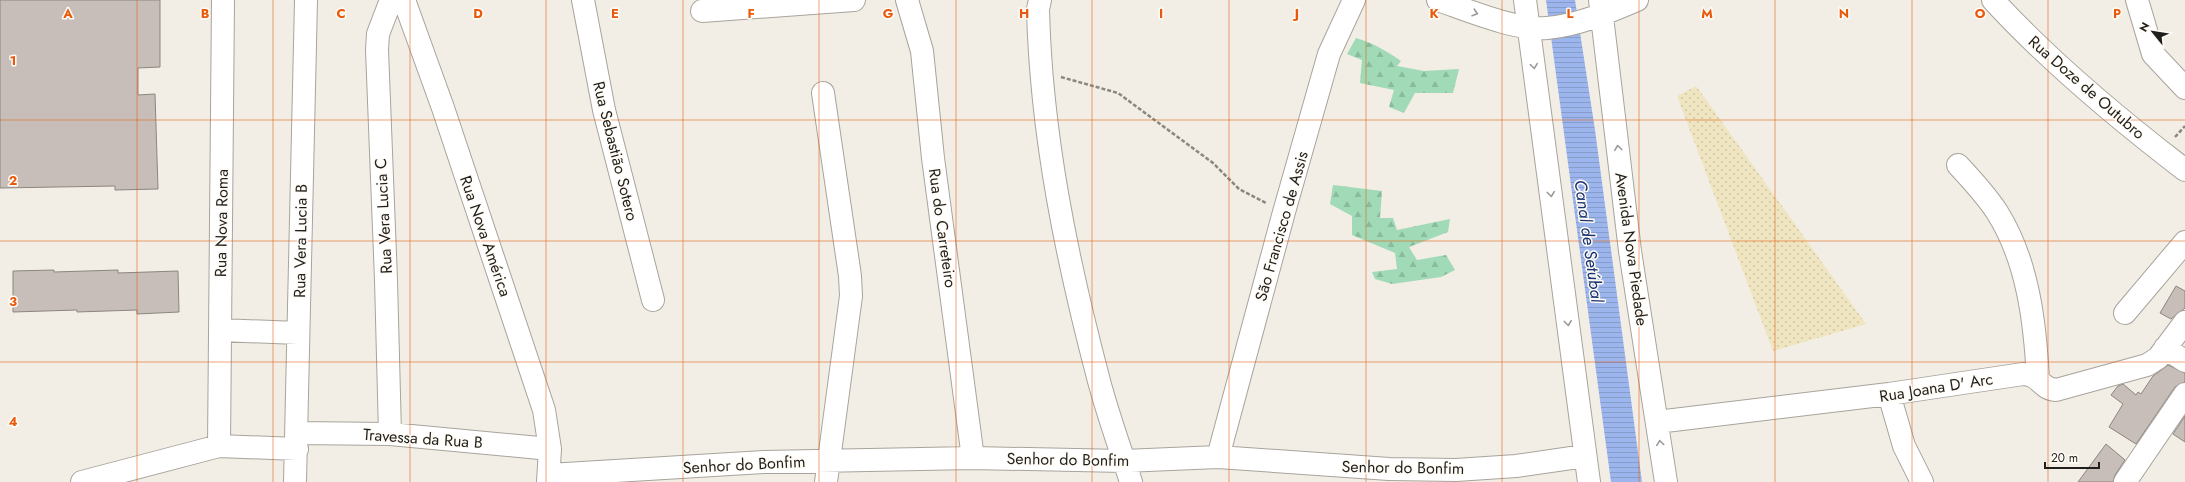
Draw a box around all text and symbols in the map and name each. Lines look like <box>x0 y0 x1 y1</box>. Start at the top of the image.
text: A <box>62 4 73 23</box>
text: B <box>201 4 210 23</box>
text: C <box>336 4 346 23</box>
text: D <box>473 4 483 23</box>
text: E <box>611 4 619 23</box>
text: F <box>747 4 755 23</box>
text: G <box>883 4 894 23</box>
text: H <box>1019 4 1029 23</box>
text: I <box>1159 4 1163 23</box>
text: J <box>1292 4 1299 23</box>
text: K <box>1429 4 1439 23</box>
text: L <box>1567 4 1574 23</box>
text: M <box>1701 4 1713 23</box>
text: N <box>1839 4 1849 23</box>
text: O <box>1975 4 1986 23</box>
text: P <box>2113 4 2121 23</box>
one-way arrow <box>1471 8 1478 17</box>
north arrow <box>2133 12 2173 52</box>
text: N <box>2135 19 2153 35</box>
street label: Rua Doze de Outubro <box>2023 30 2150 145</box>
text: 1 <box>10 51 16 70</box>
one-way arrow <box>1529 62 1538 69</box>
street label: Rua Sebastião Sotero <box>587 79 644 224</box>
one-way arrow <box>1614 145 1623 151</box>
street label: São Francisco de Assis <box>1249 148 1314 304</box>
street label: Rua Vera Lucia C <box>369 157 398 274</box>
street label: Rua do Carreteiro <box>923 167 962 290</box>
street label: Rua Nova Roma <box>209 169 234 277</box>
text: 2 <box>9 171 17 190</box>
street label: Avenida Nova Piedade <box>1609 171 1654 327</box>
street label: Rua Nova América <box>454 173 517 300</box>
water label: Canal de Setúbal <box>1569 178 1610 305</box>
street label: Rua Vera Lucia B <box>288 184 313 298</box>
one-way arrow <box>1547 191 1556 197</box>
text: 3 <box>9 292 17 311</box>
one-way arrow <box>1563 320 1572 326</box>
street label: Rua Joana D' Arc <box>1878 367 1995 408</box>
text: 4 <box>8 412 18 431</box>
street label: Travessa da Rua B <box>362 423 484 454</box>
one-way arrow <box>1656 440 1665 446</box>
scale bar <box>2045 444 2099 470</box>
street label: Senhor do Bonfim <box>1006 447 1130 472</box>
text: 20 m <box>2051 449 2078 467</box>
street label: Senhor do Bonfim <box>682 450 806 479</box>
street label: Senhor do Bonfim <box>1341 455 1465 480</box>

